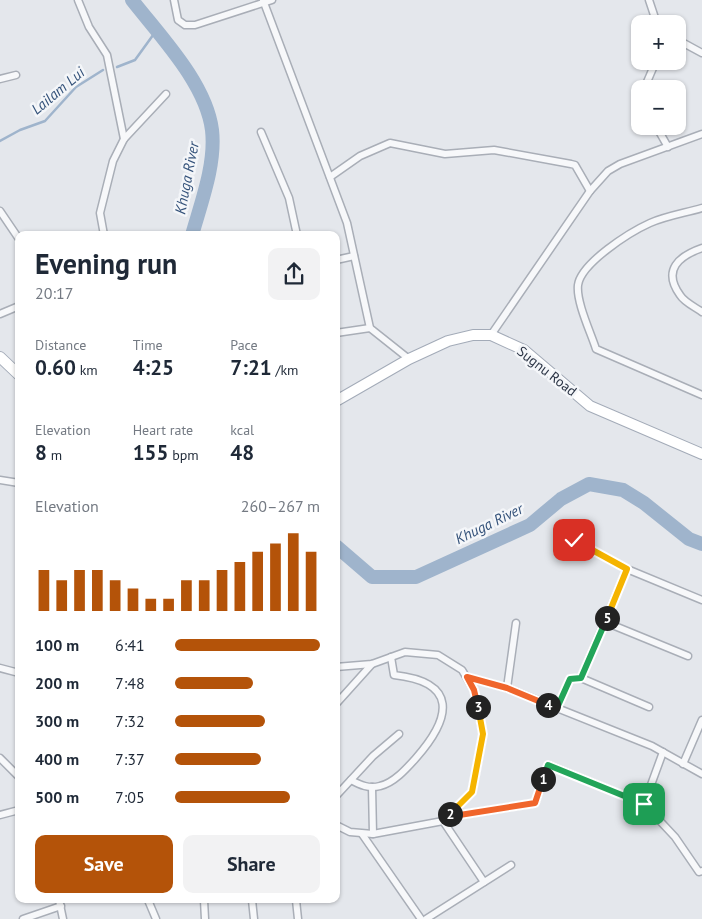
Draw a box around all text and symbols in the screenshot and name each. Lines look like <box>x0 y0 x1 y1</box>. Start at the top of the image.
map controls <box>631 15 686 135</box>
button: + <box>631 15 686 70</box>
water label: Lailam Lui <box>27 62 89 118</box>
button: − <box>631 80 686 135</box>
water label: Khuga River <box>170 139 203 216</box>
text: Evening run <box>35 245 177 282</box>
button: share <box>268 248 320 300</box>
text: 20:17 <box>35 283 73 303</box>
text: Distance <box>35 336 86 354</box>
text: Time <box>133 336 163 354</box>
text: Pace <box>230 336 258 354</box>
street label: Sugnu Road <box>513 342 581 400</box>
text: 0.60 <box>35 354 76 381</box>
text: 4:25 <box>133 354 174 381</box>
text: 7:21 <box>230 354 272 381</box>
text: km <box>76 361 98 379</box>
text: /km <box>272 361 298 379</box>
text: Elevation <box>35 421 91 439</box>
text: Heart rate <box>133 421 193 439</box>
text: kcal <box>230 421 254 439</box>
text: 8 <box>35 439 47 466</box>
text: 155 <box>133 439 168 466</box>
text: 48 <box>230 439 254 466</box>
text: m <box>47 446 62 464</box>
text: bpm <box>168 446 199 464</box>
text: Elevation <box>35 496 99 516</box>
text: 260–267 m <box>241 496 320 516</box>
water label: Khuga River <box>452 498 527 548</box>
pin <box>553 519 595 561</box>
icon: check <box>560 526 588 554</box>
pin: 5 <box>594 606 620 630</box>
text: 5 <box>604 609 611 627</box>
text: 100 m <box>35 635 79 655</box>
text: 6:41 <box>115 635 145 655</box>
text: 200 m <box>35 673 79 693</box>
text: 7:48 <box>115 673 145 693</box>
pin: 4 <box>536 692 560 718</box>
pin: 3 <box>466 694 490 720</box>
text: 4 <box>545 696 552 714</box>
text: 3 <box>475 698 482 716</box>
text: 300 m <box>35 711 79 731</box>
text: 7:32 <box>115 711 145 731</box>
text: 400 m <box>35 749 79 769</box>
text: 7:37 <box>115 749 145 769</box>
pin: 1 <box>530 766 556 792</box>
text: 1 <box>540 770 547 788</box>
pin <box>623 783 665 825</box>
text: 500 m <box>35 787 79 807</box>
text: 7:05 <box>115 787 145 807</box>
icon: arrive <box>630 790 658 818</box>
pin: 2 <box>438 802 462 826</box>
text: 2 <box>447 805 454 823</box>
button: Save <box>35 835 173 893</box>
button: Share <box>183 835 320 893</box>

